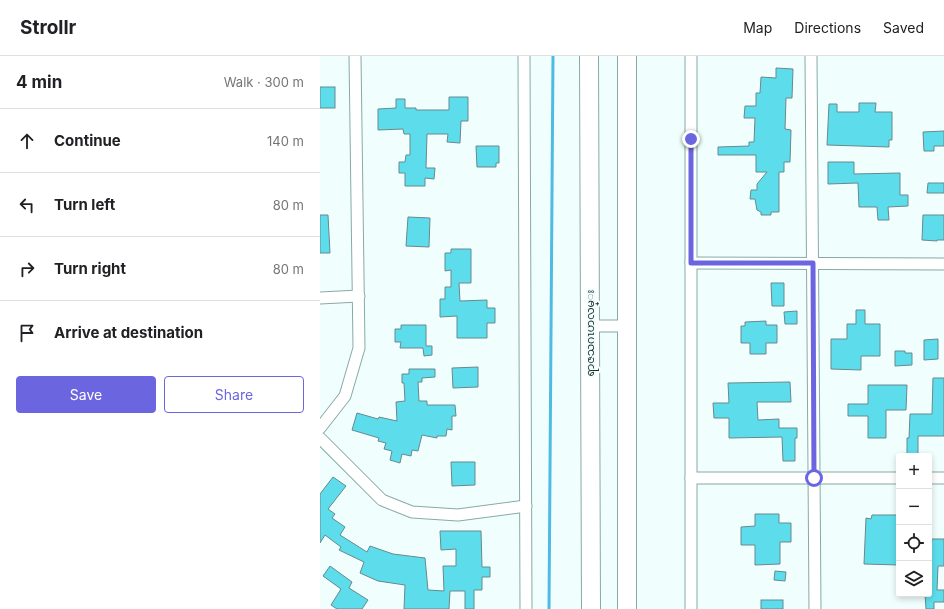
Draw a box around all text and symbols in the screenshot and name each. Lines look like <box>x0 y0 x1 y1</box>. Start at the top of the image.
text: Strollr <box>20 16 76 39</box>
text: Map <box>743 19 772 36</box>
text: Directions <box>794 19 861 36</box>
text: Saved <box>883 19 924 36</box>
text: 4 min <box>16 72 62 92</box>
text: Walk · 300 m <box>224 74 304 90</box>
icon: ahead <box>16 130 38 152</box>
route end <box>682 130 700 148</box>
text: Continue <box>54 131 121 150</box>
text: 140 m <box>267 133 304 149</box>
icon: left <box>16 194 38 216</box>
text: Turn left <box>54 195 115 214</box>
text: 80 m <box>273 197 304 213</box>
icon: right <box>16 258 38 280</box>
text: Turn right <box>54 259 126 278</box>
text: 80 m <box>273 261 304 277</box>
street label: ရာဇသဂၤဟလမ္း <box>583 289 599 376</box>
icon: arrive <box>16 322 38 344</box>
text: Arrive at destination <box>54 323 203 342</box>
button: Save <box>16 376 156 413</box>
button: Share <box>164 376 304 413</box>
map controls <box>896 453 932 597</box>
button: + <box>896 453 932 489</box>
route start <box>805 469 823 487</box>
button: − <box>896 489 932 525</box>
button: locate <box>896 525 932 561</box>
button: layers <box>896 561 932 597</box>

